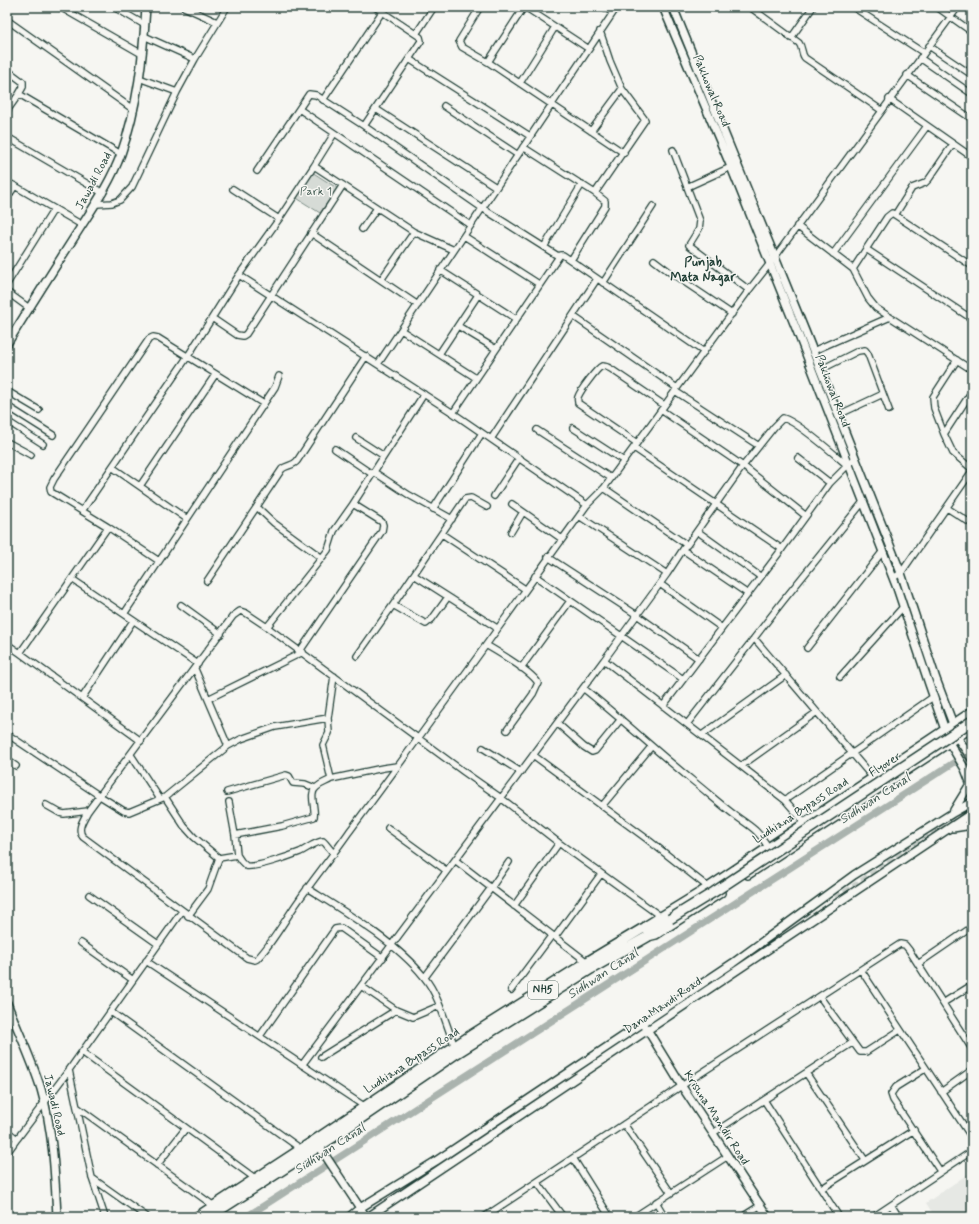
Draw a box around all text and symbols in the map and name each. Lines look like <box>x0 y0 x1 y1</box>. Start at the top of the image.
street label: Pakhowal Road <box>689 53 733 129</box>
street label: Jawadi Road <box>72 149 116 213</box>
park label: Park 1 <box>300 184 332 200</box>
district label: Punjab Mata Nagar <box>670 254 736 287</box>
street label: Pakhowal Road <box>811 352 853 430</box>
street label: Flyover <box>866 749 904 781</box>
water label: Sidhwan Canal <box>836 769 915 828</box>
street label: Ludhiana Bypass Road <box>750 774 852 848</box>
water label: Sidhwan Canal <box>564 944 643 1003</box>
street label: Dana Mandi Road <box>621 974 705 1038</box>
road number: NH5 <box>528 981 558 999</box>
street label: Ludhiana Bypass Road <box>361 1024 463 1098</box>
street label: Krishna Mandir Road <box>679 1068 753 1168</box>
street label: Jawadi Road <box>39 1072 69 1138</box>
water label: Sidhwan Canal <box>291 1119 370 1178</box>

